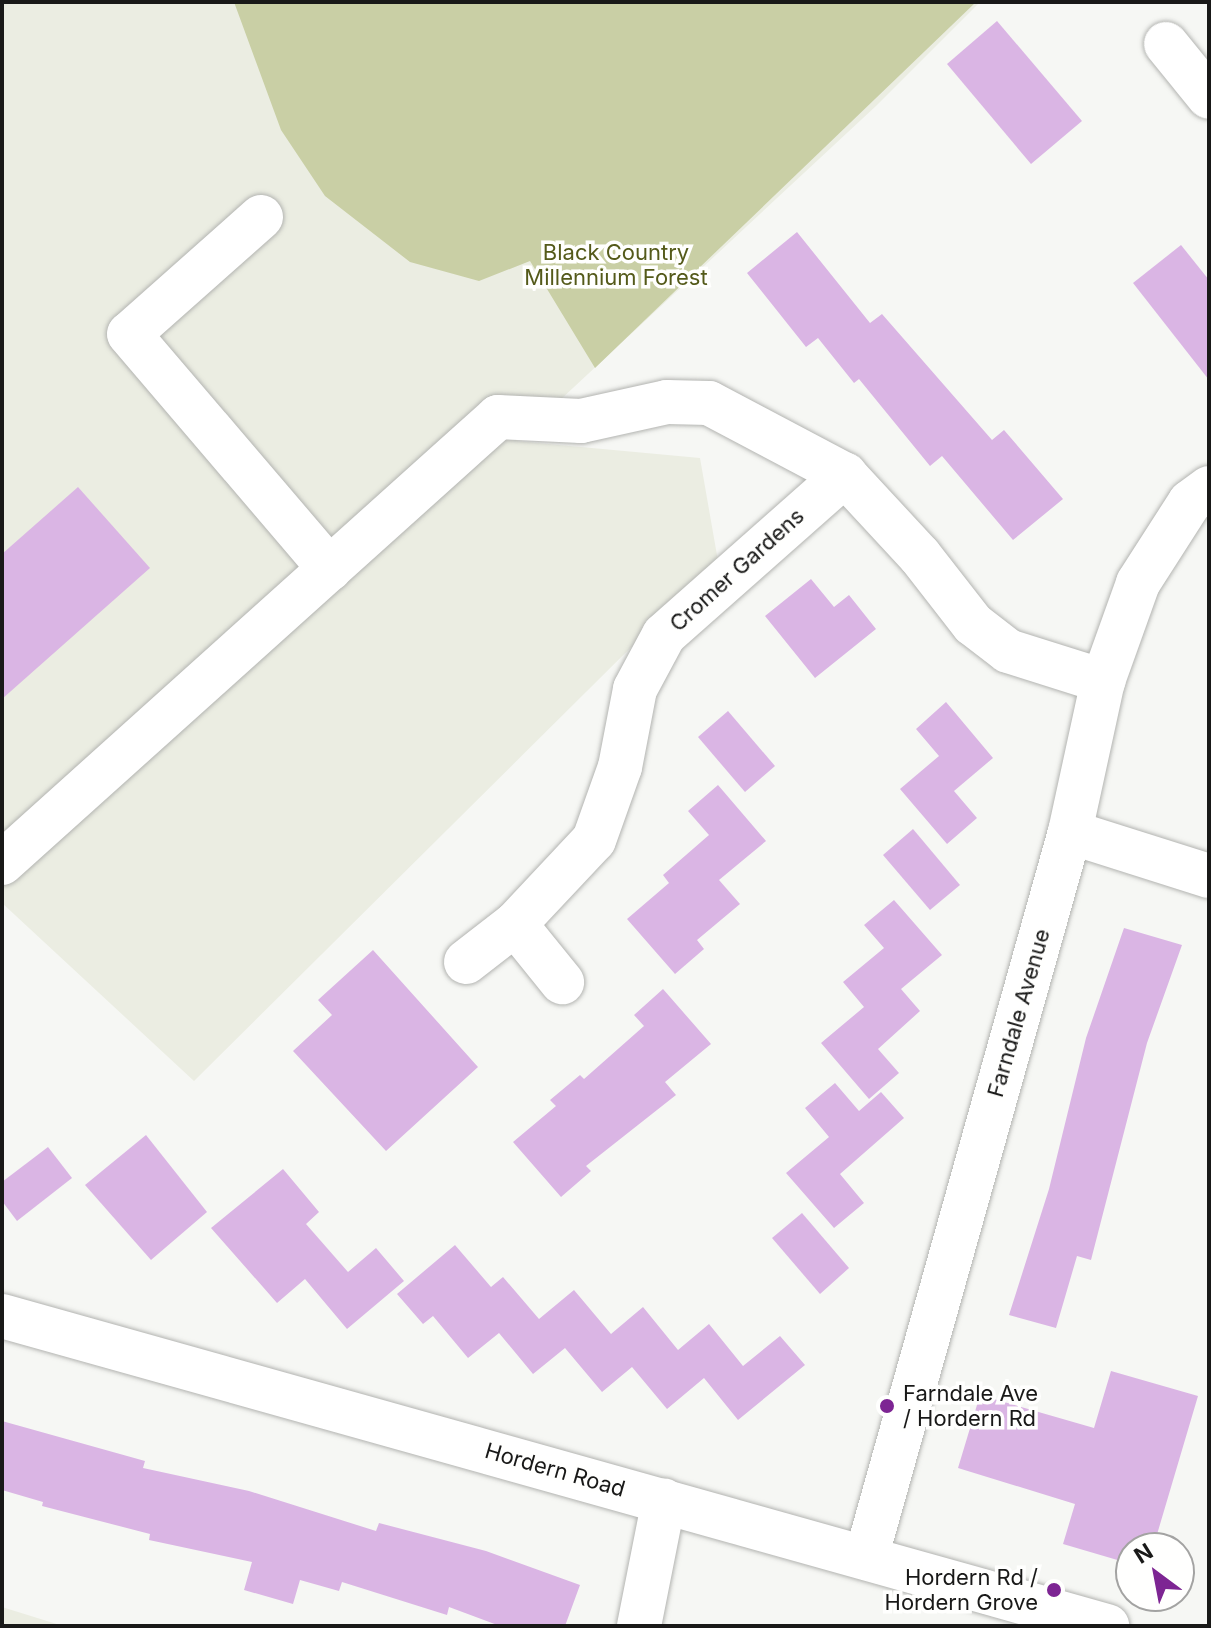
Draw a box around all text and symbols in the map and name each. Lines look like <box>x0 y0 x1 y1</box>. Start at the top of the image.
park label: Black Country Millennium Forest <box>524 239 708 290</box>
street label: Cromer Gardens <box>665 503 809 637</box>
street label: Farndale Avenue <box>982 926 1056 1100</box>
place label: Farndale Ave / Hordern Rd <box>903 1380 1038 1432</box>
marker: Farndale Ave / Hordern Rd <box>878 1397 896 1415</box>
street label: Hordern Road <box>482 1437 628 1503</box>
north arrow <box>1115 1532 1195 1612</box>
text: N <box>1129 1538 1157 1569</box>
place label: Hordern Rd / Hordern Grove <box>885 1564 1038 1616</box>
marker: Hordern Rd / Hordern Grove <box>1045 1581 1063 1599</box>

